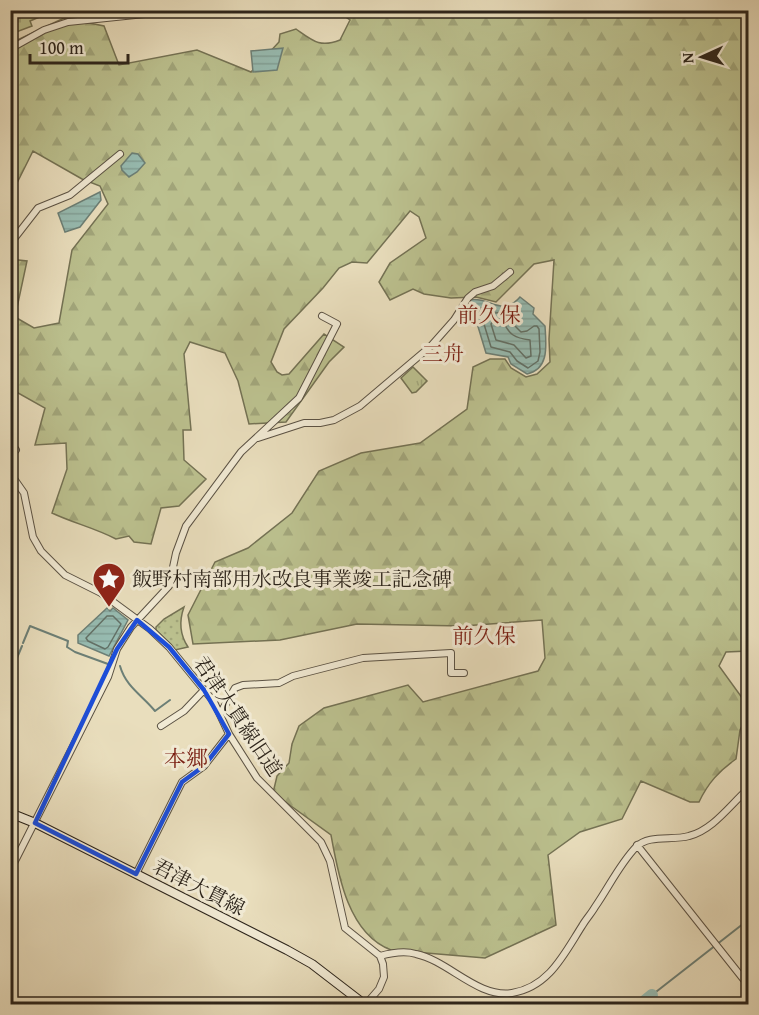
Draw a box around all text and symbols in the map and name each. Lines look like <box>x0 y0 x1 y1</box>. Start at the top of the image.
scale bar <box>30 27 128 65</box>
north arrow <box>672 27 732 87</box>
text: 100 m <box>39 34 84 61</box>
text: N <box>675 52 699 64</box>
district label: 前久保 <box>458 299 521 330</box>
district label: 三舟 <box>422 338 464 369</box>
place icon: 飯野村南部用水改良事業竣工記念碑 <box>91 561 127 608</box>
place label: 飯野村南部用水改良事業竣工記念碑 <box>132 564 452 593</box>
district label: 前久保 <box>453 620 516 651</box>
street label: 君津大貫線旧道 <box>187 650 290 782</box>
district label: 本郷 <box>164 742 208 774</box>
street label: 君津大貫線 <box>148 851 250 922</box>

